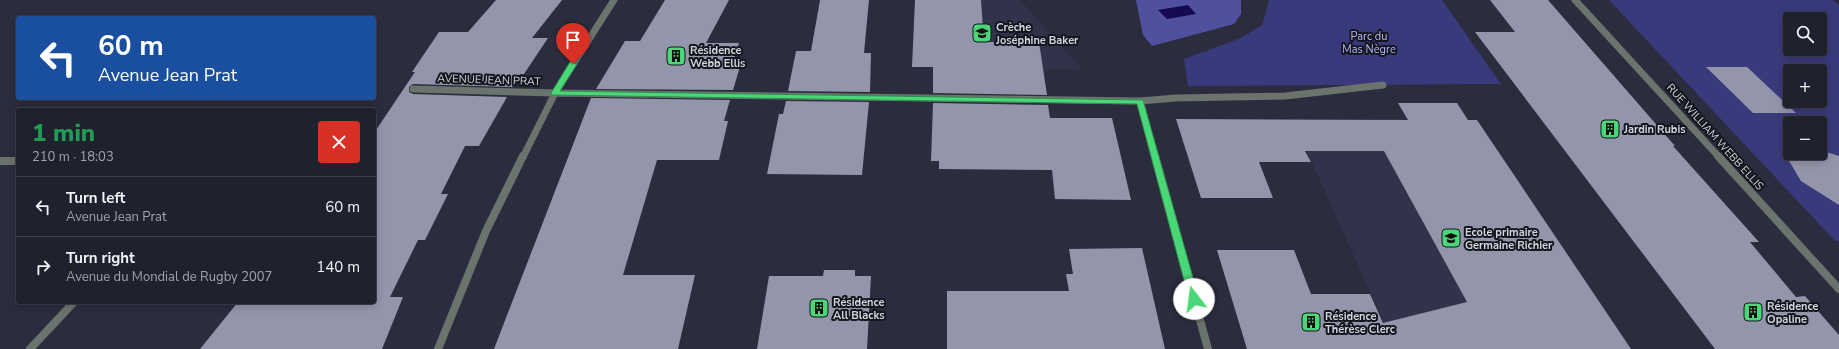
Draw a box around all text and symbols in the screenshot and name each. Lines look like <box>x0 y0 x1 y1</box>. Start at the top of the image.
map controls <box>1783 12 1827 160</box>
button: search <box>1783 12 1827 56</box>
place label: Crèche Joséphine Baker <box>995 20 1079 48</box>
school or university icon: Crèche Joséphine Baker <box>971 22 993 44</box>
pin <box>556 23 590 64</box>
text: 60 m <box>98 27 164 65</box>
icon: arrive <box>562 29 584 51</box>
park label: Parc du Mas Nègre <box>1342 29 1396 57</box>
icon: left <box>32 32 84 84</box>
place label: Résidence Webb Ellis <box>690 43 745 71</box>
building icon: Résidence Webb Ellis <box>665 45 687 67</box>
text: Avenue Jean Prat <box>98 63 237 87</box>
button: + <box>1783 64 1827 108</box>
street label: AVENUE JEAN PRAT <box>437 71 541 89</box>
street label: RUE WILLIAM WEBB ELLIS <box>1663 80 1767 194</box>
button: − <box>1783 116 1827 160</box>
text: 1 min <box>32 117 95 149</box>
building icon: Jardin Rubis <box>1599 118 1621 140</box>
button: close <box>318 121 360 163</box>
place label: Jardin Rubis <box>1623 122 1686 137</box>
text: 210 m · 18:03 <box>32 148 114 166</box>
text: Turn left <box>66 188 125 208</box>
icon: left <box>32 196 54 218</box>
text: 60 m <box>325 197 360 217</box>
text: Avenue Jean Prat <box>66 208 166 226</box>
place label: Ecole primaire Germaine Richier <box>1465 225 1553 253</box>
school or university icon: Ecole primaire Germaine Richier <box>1440 227 1462 249</box>
text: Turn right <box>66 248 135 268</box>
icon: right <box>32 256 54 278</box>
text: 140 m <box>316 257 360 277</box>
text: Avenue du Mondial de Rugby 2007 <box>66 268 272 286</box>
position arrow <box>1173 278 1215 320</box>
place label: Résidence All Blacks <box>833 295 885 323</box>
building icon: Résidence All Blacks <box>808 297 830 319</box>
place label: Résidence Opaline <box>1767 299 1819 327</box>
building icon: Résidence Opaline <box>1742 301 1764 323</box>
place label: Résidence Thérèse Clerc <box>1325 309 1396 337</box>
building icon: Résidence Thérèse Clerc <box>1300 311 1322 333</box>

